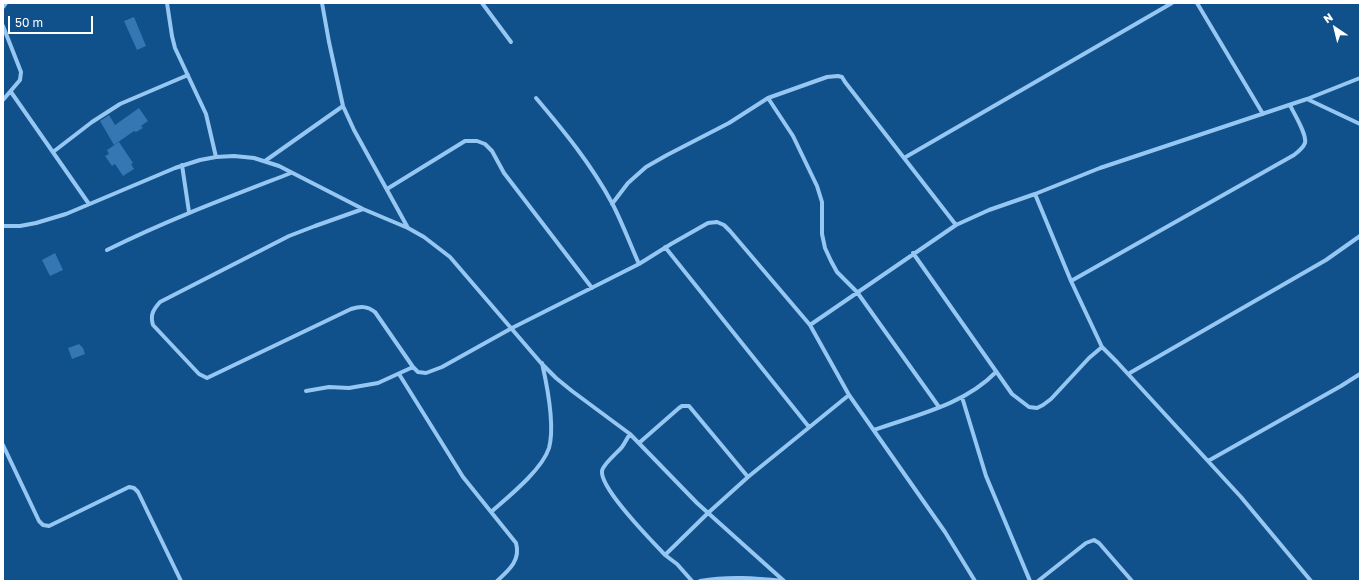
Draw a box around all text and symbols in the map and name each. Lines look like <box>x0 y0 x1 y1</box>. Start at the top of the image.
scale bar <box>10 8 95 34</box>
north arrow <box>1315 8 1355 48</box>
text: N <box>1321 10 1335 25</box>
text: 50 m <box>15 15 43 30</box>

